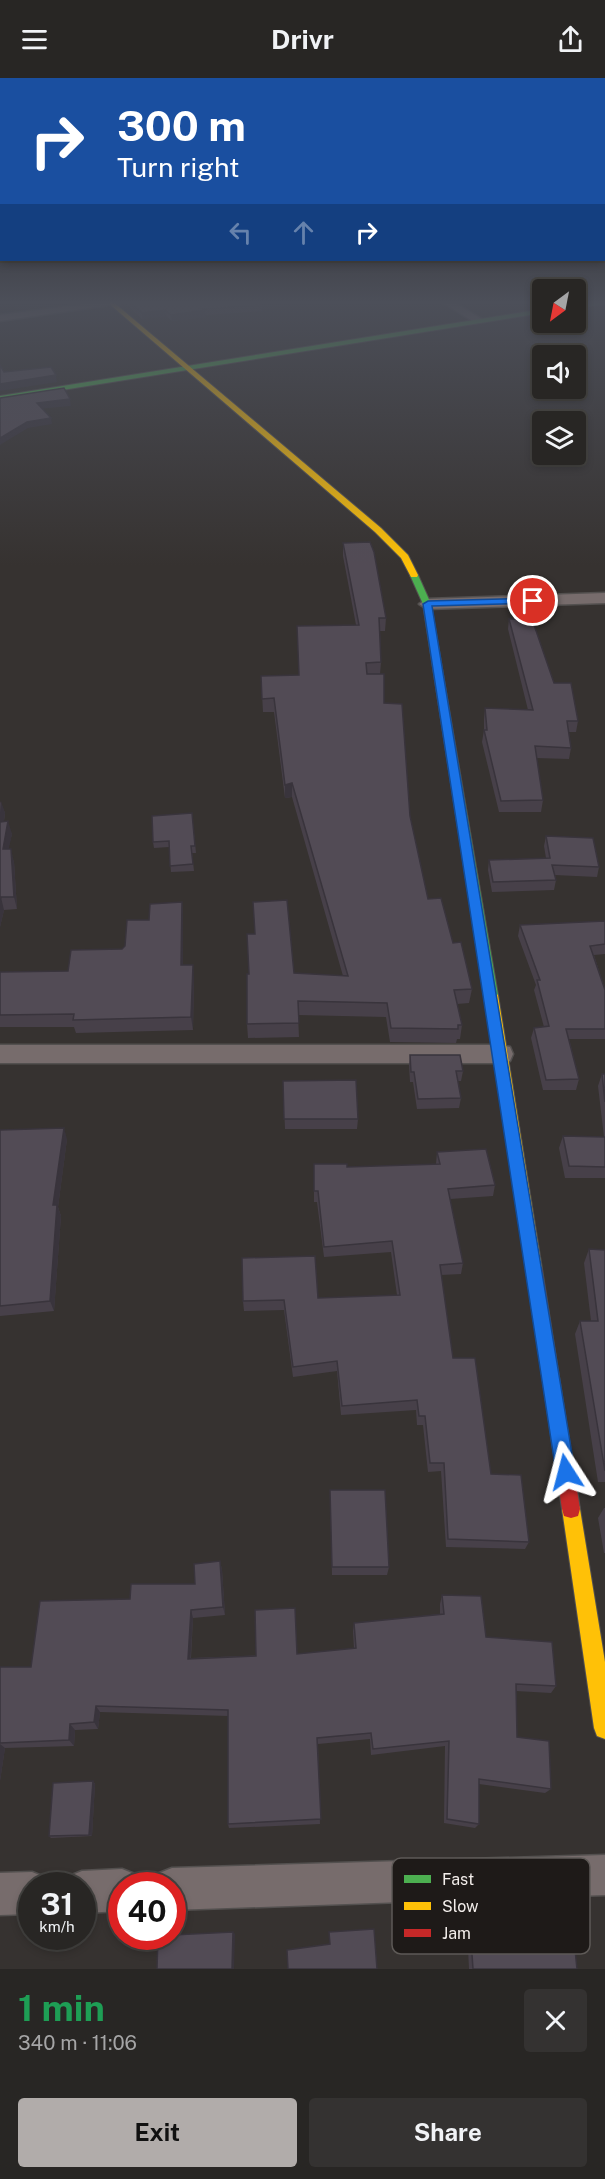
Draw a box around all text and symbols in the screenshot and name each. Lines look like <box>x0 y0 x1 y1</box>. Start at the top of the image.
icon: menu <box>18 23 51 56</box>
text: Drivr <box>271 23 334 55</box>
icon: share <box>554 23 587 56</box>
text: 300 m <box>117 101 246 150</box>
icon: right <box>18 102 96 180</box>
text: Turn right <box>117 151 240 183</box>
icon: left <box>224 216 257 249</box>
icon: ahead <box>287 216 320 249</box>
icon: right <box>350 216 383 249</box>
north arrow <box>532 279 586 333</box>
map controls <box>532 279 586 465</box>
button: sound <box>532 345 586 399</box>
button: layers <box>532 411 586 465</box>
pin <box>507 575 558 626</box>
icon: arrive <box>516 584 549 617</box>
position arrow <box>534 1440 598 1504</box>
legend <box>392 1858 590 1954</box>
text: Fast <box>442 1870 474 1889</box>
speed limit sign: 40 <box>108 1872 186 1950</box>
text: 31 <box>41 1886 73 1922</box>
text: Slow <box>442 1897 479 1916</box>
text: km/h <box>39 1918 75 1935</box>
text: Jam <box>442 1924 471 1943</box>
text: 1 min <box>18 1987 105 2029</box>
button: close <box>524 1989 587 2052</box>
text: 340 m · 11:06 <box>18 2031 137 2055</box>
button: Exit <box>18 2098 297 2167</box>
button: Share <box>309 2098 587 2167</box>

